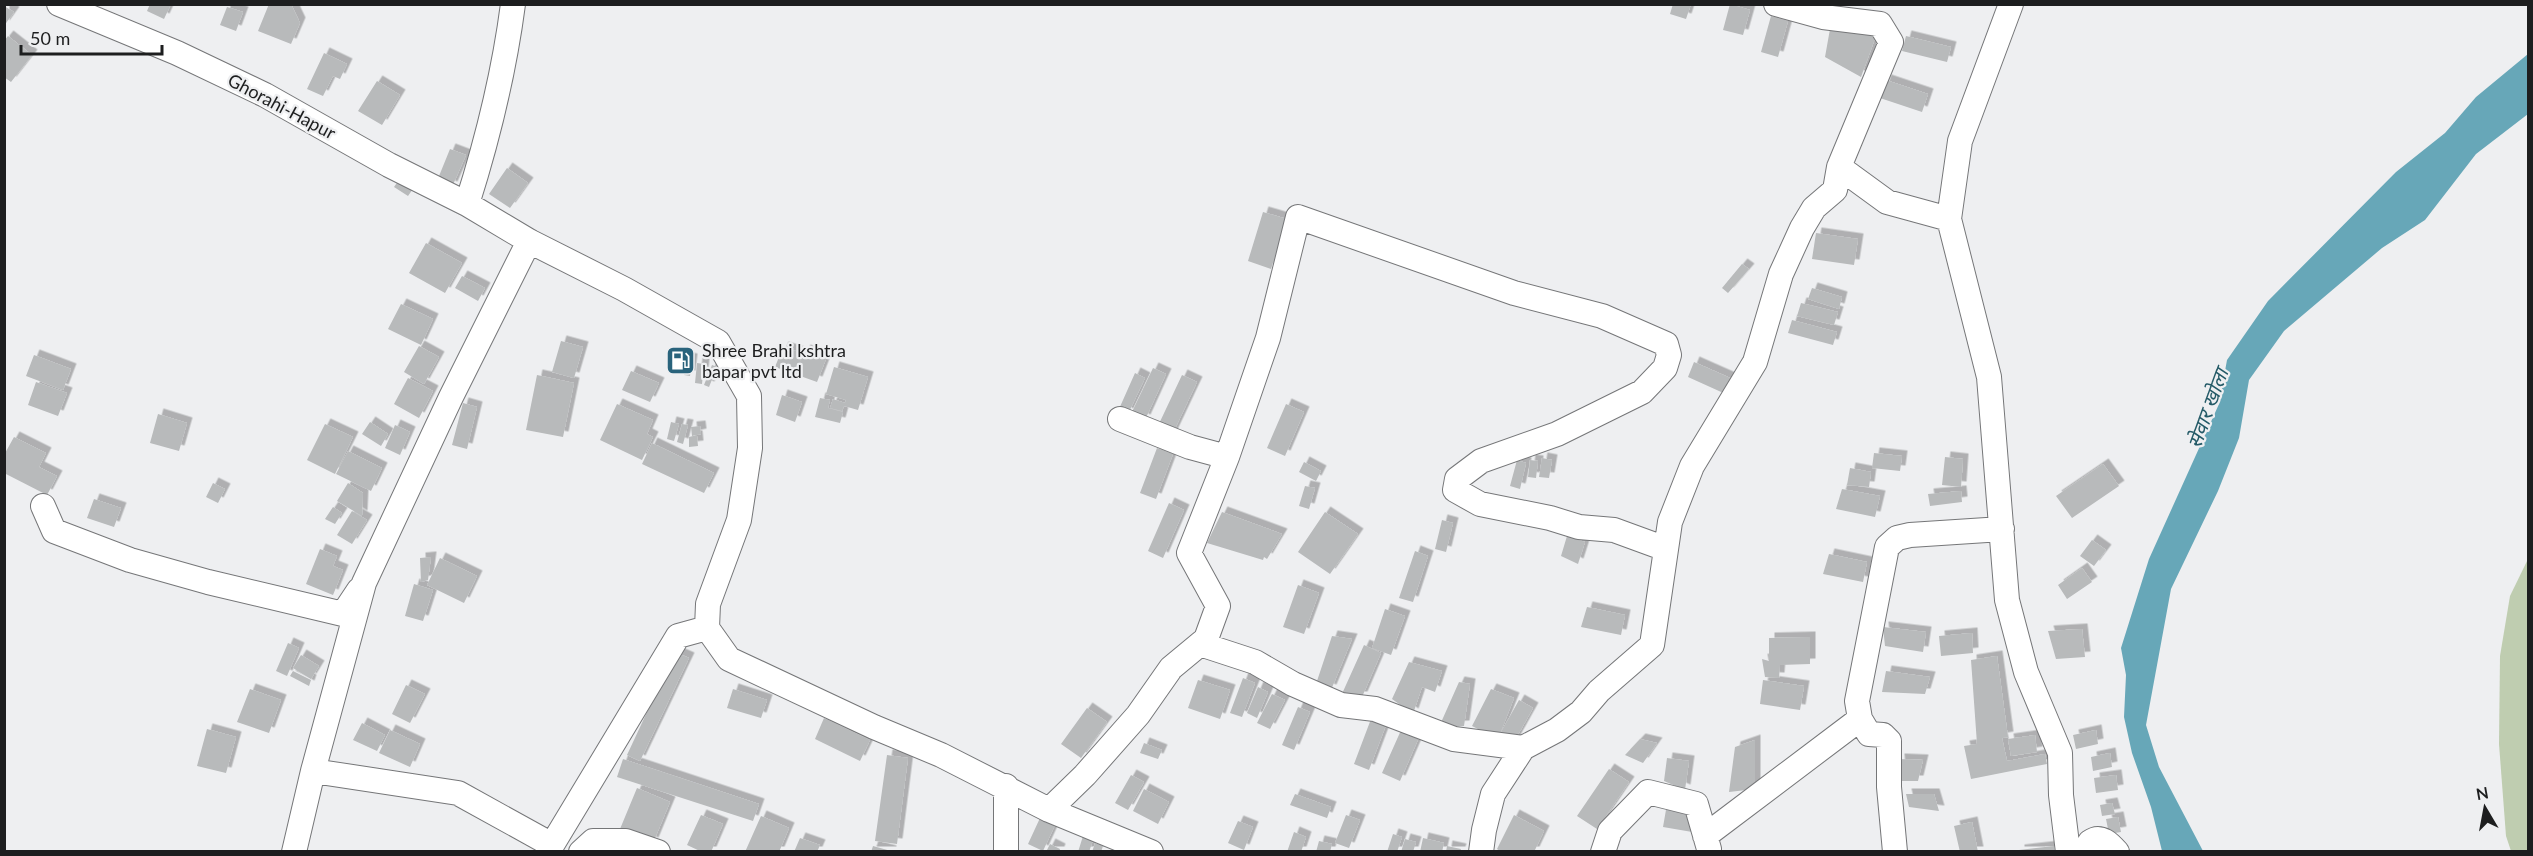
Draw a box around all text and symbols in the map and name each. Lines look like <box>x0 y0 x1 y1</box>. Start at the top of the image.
scale bar <box>21 18 162 56</box>
text: 50 m <box>30 27 70 49</box>
street label: Ghorahi-Hapur <box>224 68 340 144</box>
place label: Shree Brahi kshtra bapar pvt ltd <box>702 339 846 382</box>
fuel station icon: Shree Brahi kshtra bapar pvt ltd <box>665 344 697 376</box>
water label: सेवार खोला <box>2182 361 2234 451</box>
north arrow <box>2455 778 2515 838</box>
text: N <box>2475 782 2490 803</box>

